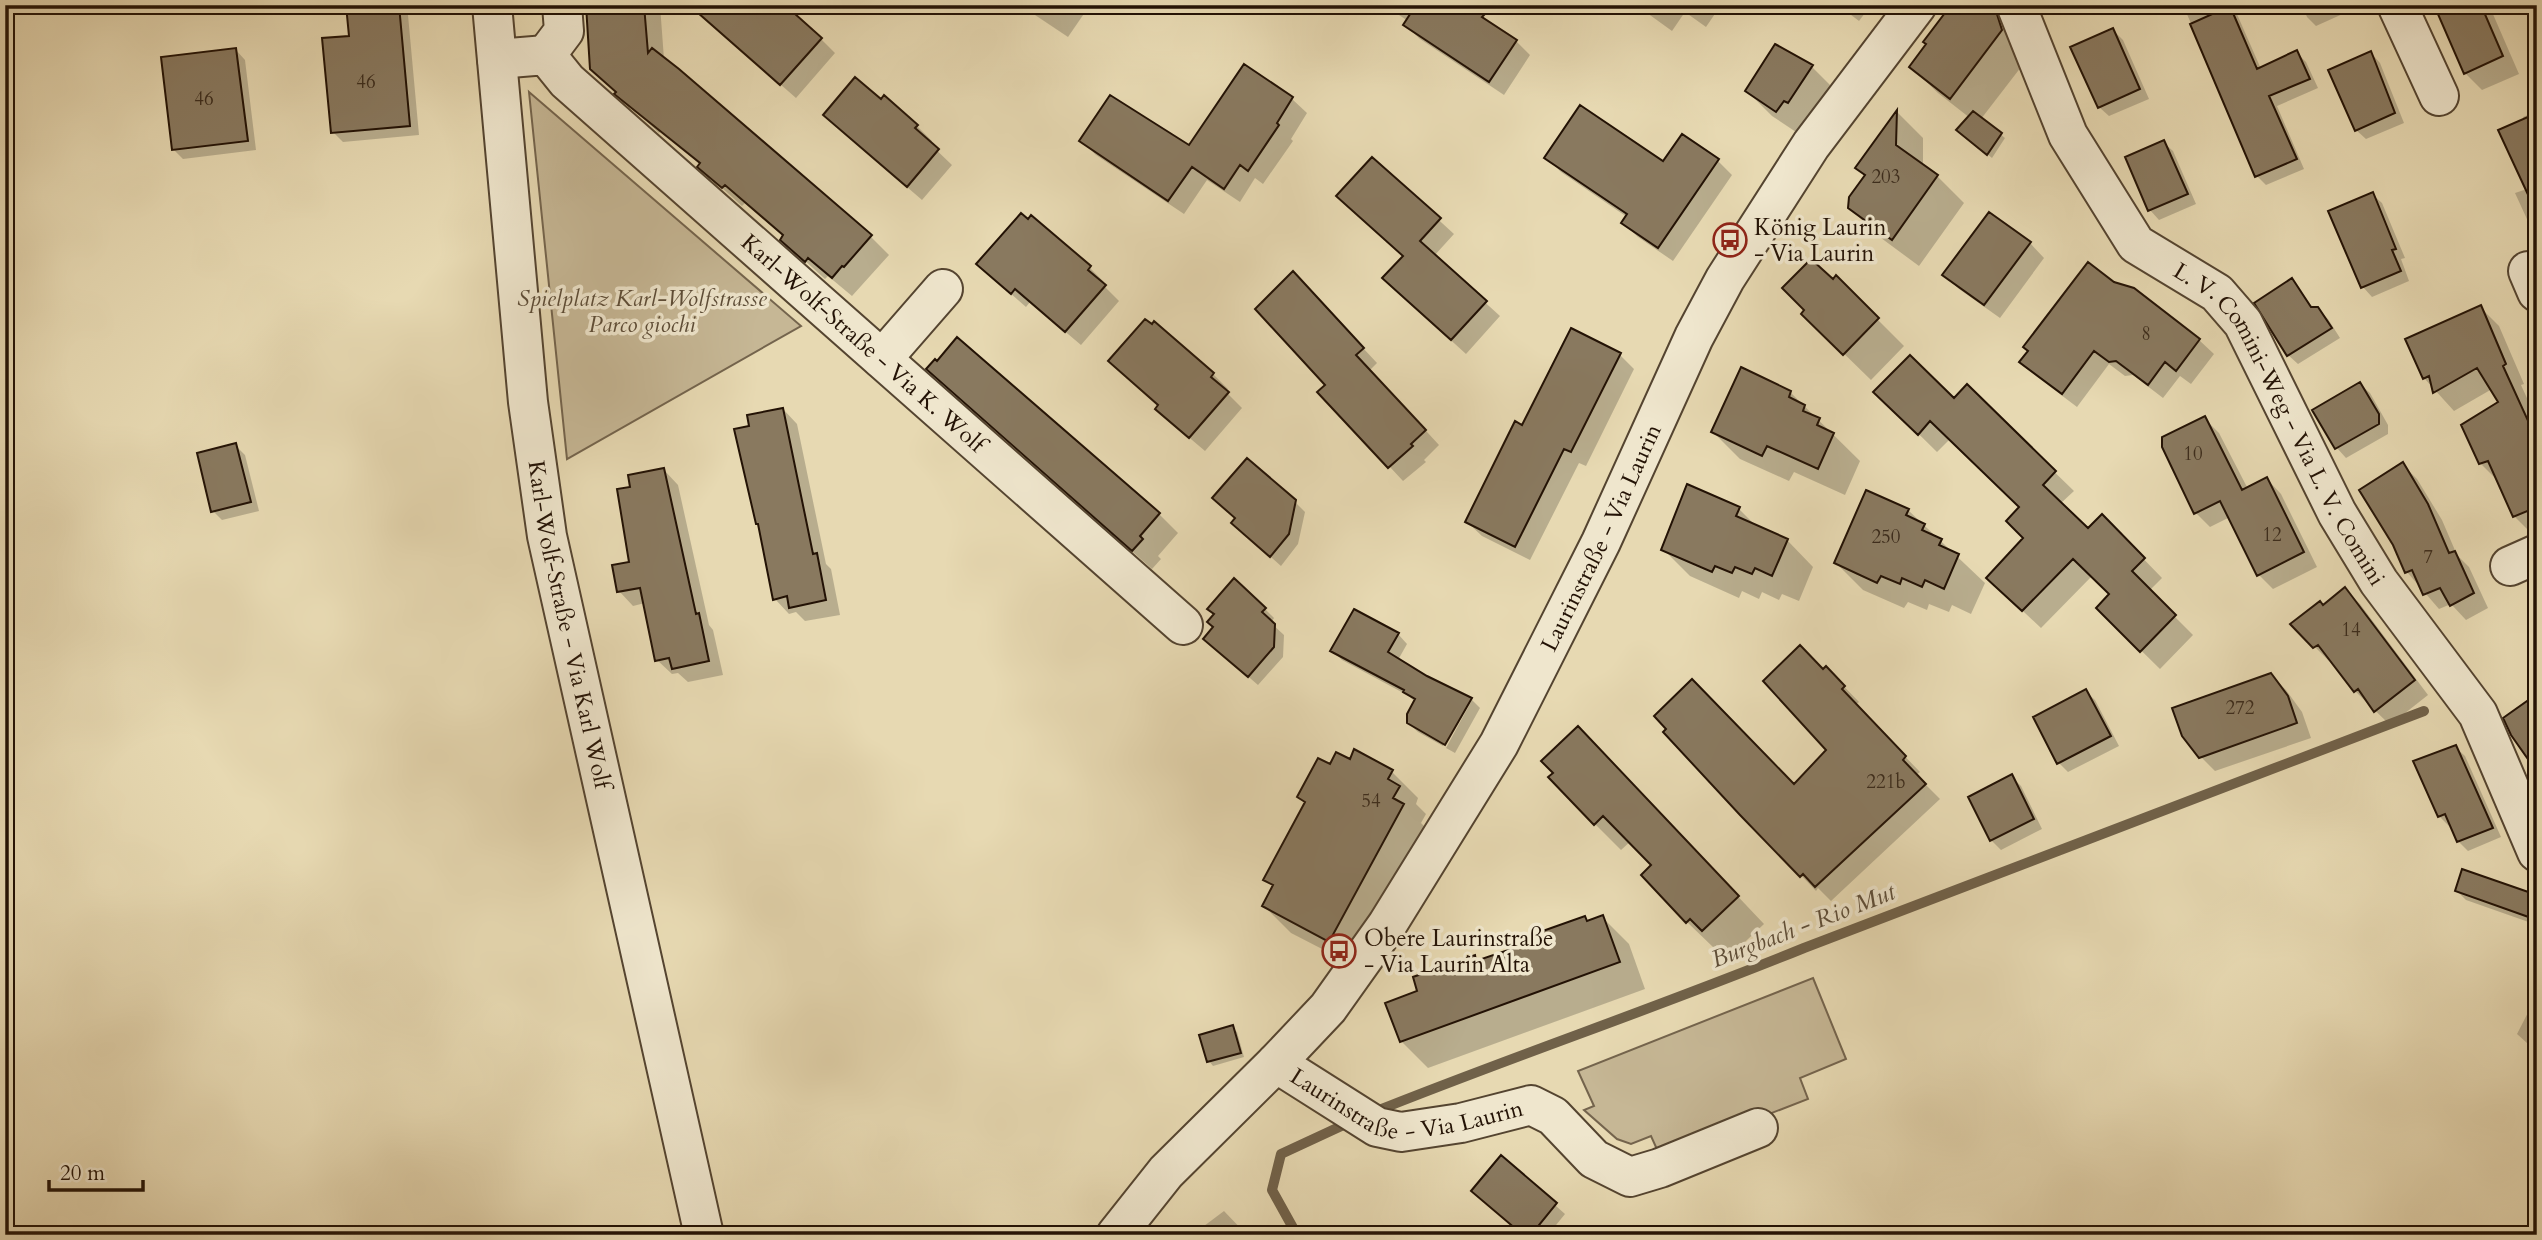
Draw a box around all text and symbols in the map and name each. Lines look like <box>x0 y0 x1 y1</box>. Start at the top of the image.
house number: 46 <box>356 69 376 95</box>
house number: 46 <box>194 86 214 112</box>
house number: 203 <box>1871 164 1901 190</box>
place label: König Laurin - Via Laurin <box>1754 212 1887 269</box>
bus stop icon: König Laurin - Via Laurin <box>1711 221 1749 259</box>
street label: Karl-Wolf-Straße - Via K. Wolf <box>735 227 995 462</box>
street label: L. V. Comini-Weg - Via L. V. Comini <box>2168 255 2393 591</box>
park label: Spielplatz Karl-Wolfstrasse Parco giochi <box>517 283 767 340</box>
house number: 8 <box>2141 321 2151 347</box>
street label: Laurinstraße - Via Laurin <box>1533 419 1668 656</box>
house number: 10 <box>2183 441 2203 467</box>
street label: Karl-Wolf-Straße - Via Karl Wolf <box>521 458 620 795</box>
house number: 12 <box>2262 522 2282 548</box>
house number: 250 <box>1871 524 1901 550</box>
house number: 7 <box>2423 544 2433 570</box>
house number: 14 <box>2341 617 2361 643</box>
house number: 272 <box>2225 695 2255 721</box>
house number: 221b <box>1866 769 1906 795</box>
house number: 54 <box>1361 788 1381 814</box>
water label: Burgbach - Rio Mut <box>1706 875 1901 976</box>
place label: Obere Laurinstraße - Via Laurin Alta <box>1364 923 1554 980</box>
bus stop icon: Obere Laurinstraße - Via Laurin Alta <box>1320 932 1358 970</box>
street label: Laurinstraße - Via Laurin <box>1284 1060 1526 1148</box>
scale bar <box>49 1149 144 1193</box>
text: 20 m <box>60 1159 105 1188</box>

